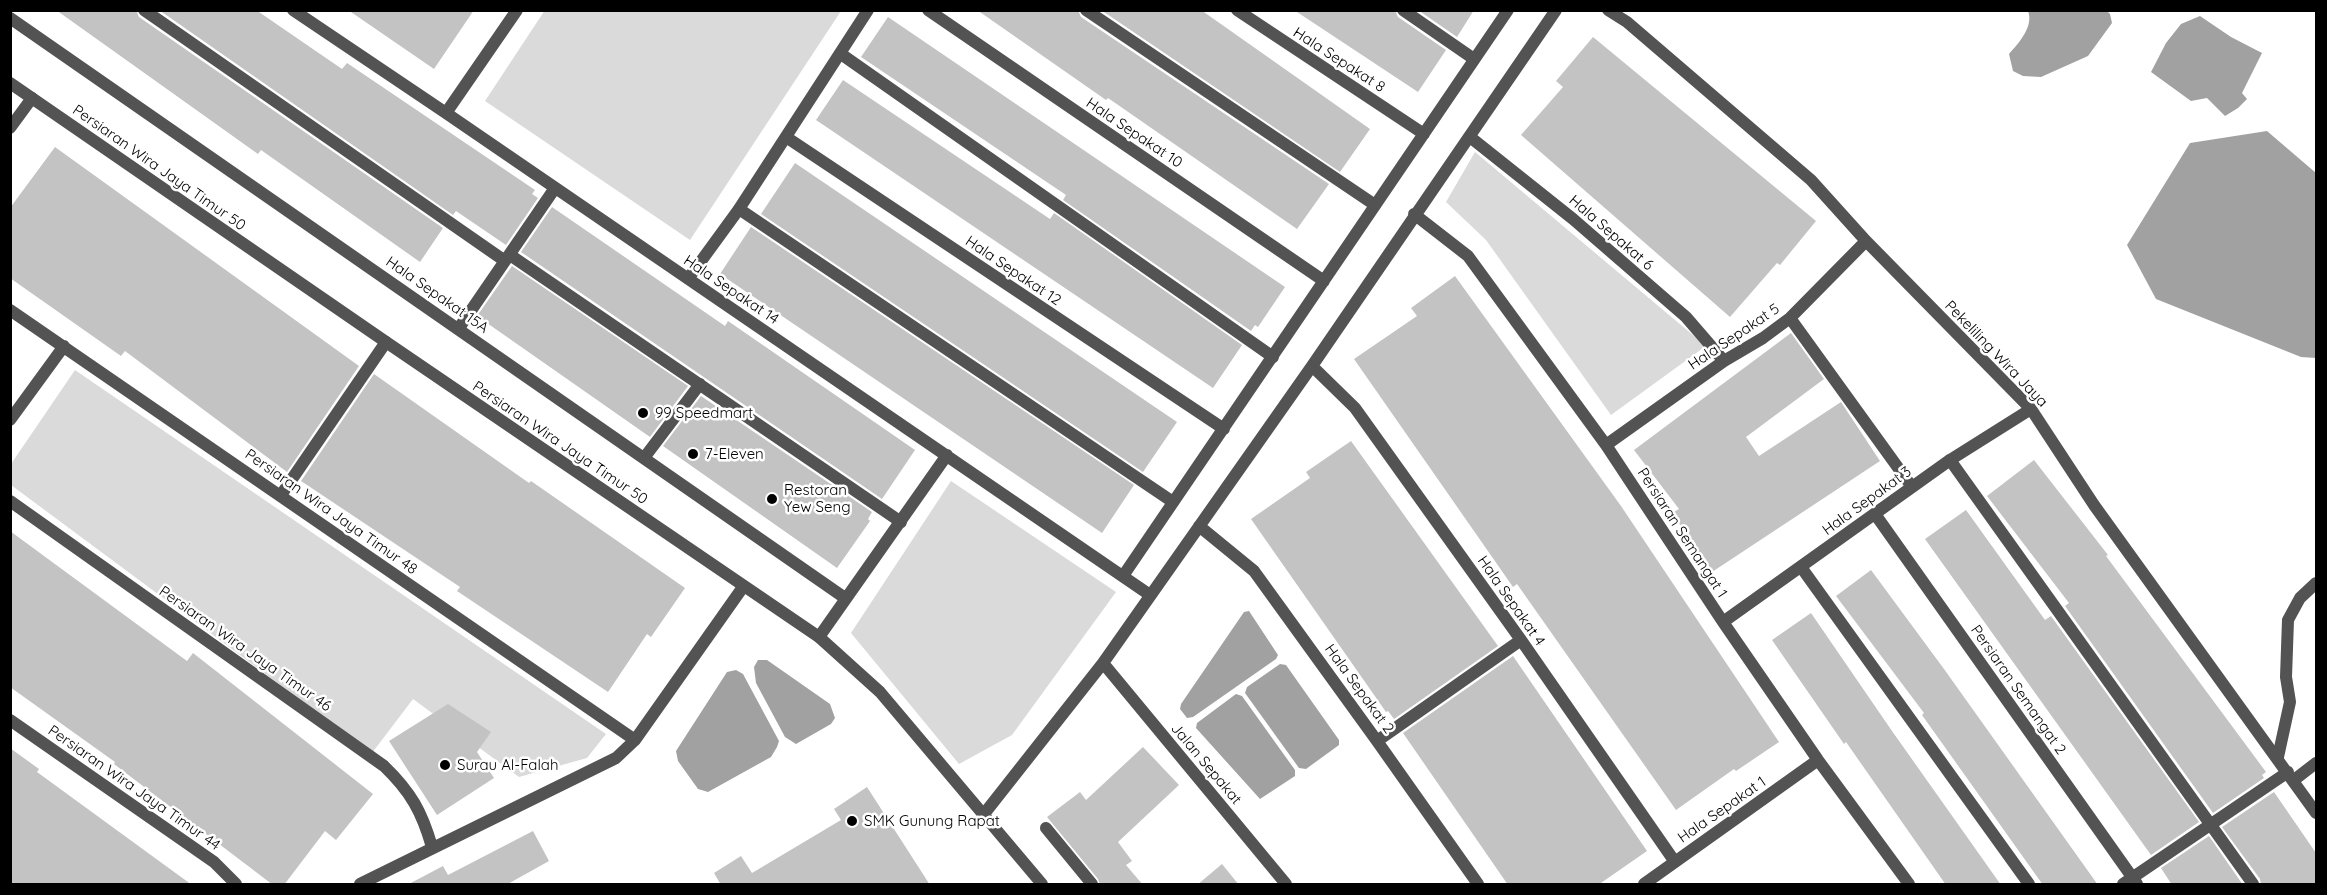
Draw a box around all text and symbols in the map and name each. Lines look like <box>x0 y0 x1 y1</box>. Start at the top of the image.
street label: Hala Sepakat 8 <box>1290 24 1388 96</box>
street label: Hala Sepakat 10 <box>1082 94 1186 172</box>
street label: Persiaran Wira Jaya Timur 50 <box>69 101 249 235</box>
street label: Hala Sepakat 6 <box>1565 191 1657 275</box>
street label: Hala Sepakat 12 <box>962 232 1064 310</box>
street label: Hala Sepakat 14 <box>680 251 782 329</box>
street label: Hala Sepakat 15A <box>382 253 492 337</box>
street label: Pekeliling Wira Jaya <box>1941 297 2051 411</box>
street label: Hala Sepakat 5 <box>1685 300 1783 374</box>
street label: Persiaran Wira Jaya Timur 50 <box>469 378 651 508</box>
place label: 99 Speedmart <box>655 404 753 422</box>
marker: 99 Speedmart <box>636 406 650 420</box>
place label: 7-Eleven <box>705 445 764 463</box>
street label: Persiaran Wira Jaya Timur 48 <box>241 446 421 578</box>
marker: 7-Eleven <box>686 447 700 461</box>
street label: Hala Sepakat 3 <box>1819 463 1915 539</box>
street label: Persiaran Semangat 1 <box>1633 465 1731 601</box>
place label: Restoran Yew Seng <box>784 481 851 516</box>
marker: Restoran Yew Seng <box>765 492 779 506</box>
street label: Hala Sepakat 4 <box>1473 553 1549 649</box>
street label: Persiaran Wira Jaya Timur 46 <box>155 583 335 715</box>
street label: Persiaran Semangat 2 <box>1966 622 2070 758</box>
street label: Hala Sepakat 2 <box>1321 641 1397 737</box>
street label: Jalan Sepakat <box>1167 720 1245 808</box>
street label: Persiaran Wira Jaya Timur 44 <box>45 722 223 854</box>
place label: Surau Al-Falah <box>457 756 558 774</box>
marker: Surau Al-Falah <box>438 758 452 772</box>
street label: Hala Sepakat 1 <box>1674 773 1770 847</box>
place label: SMK Gunung Rapat <box>864 812 1000 830</box>
marker: SMK Gunung Rapat <box>845 814 859 828</box>

